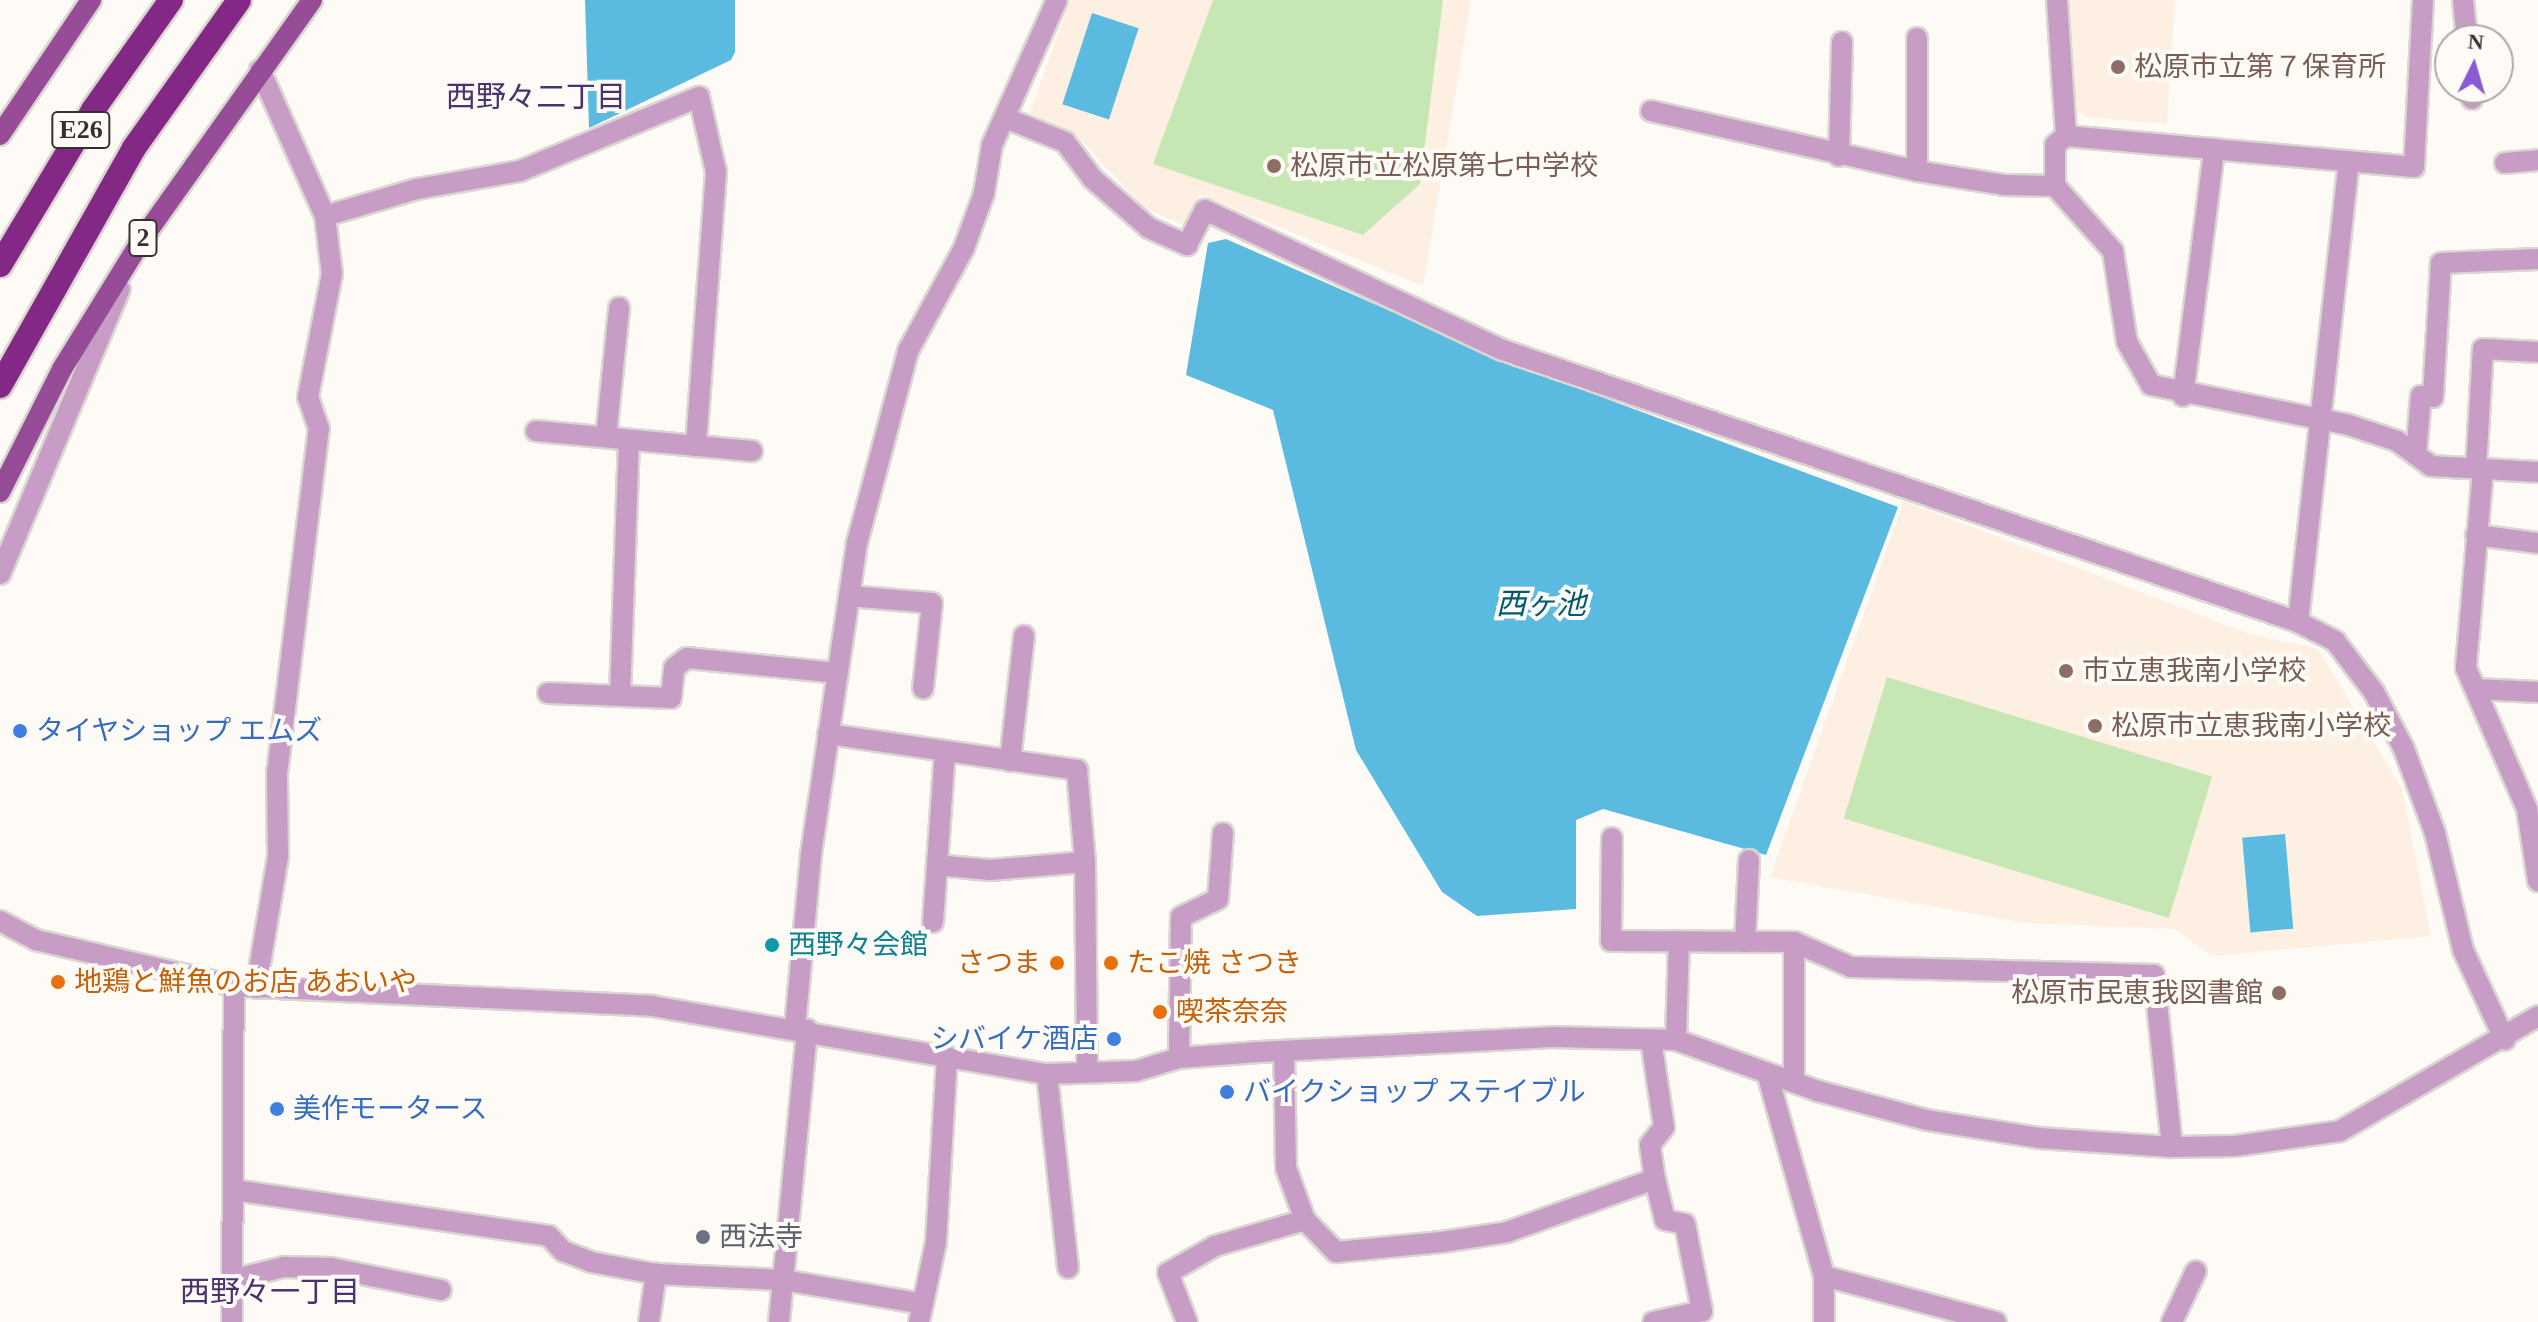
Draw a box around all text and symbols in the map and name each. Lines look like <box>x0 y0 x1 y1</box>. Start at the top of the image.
north arrow <box>2434 24 2514 104</box>
text: N <box>2467 28 2485 55</box>
place label: 松原市立第７保育所 <box>2134 50 2386 84</box>
marker: 松原市立第７保育所 <box>2109 58 2127 76</box>
district label: 西野々二丁目 <box>446 79 626 115</box>
road number: E26 <box>51 108 111 152</box>
place label: 松原市立松原第七中学校 <box>1290 149 1598 183</box>
marker: 松原市立松原第七中学校 <box>1265 157 1283 175</box>
road number: 2 <box>127 216 159 260</box>
water label: 西ヶ池 <box>1496 586 1586 622</box>
place label: 市立恵我南小学校 <box>2082 654 2306 688</box>
marker: 市立恵我南小学校 <box>2057 662 2075 680</box>
place label: 松原市立恵我南小学校 <box>2111 709 2391 743</box>
place label: タイヤショップ エムズ <box>36 714 323 748</box>
marker: 松原市立恵我南小学校 <box>2086 717 2104 735</box>
marker: タイヤショップ エムズ <box>11 722 29 740</box>
place label: 西野々会館 <box>788 928 928 962</box>
marker: 西野々会館 <box>763 936 781 954</box>
place label: さつま <box>957 946 1041 980</box>
place label: たこ焼 さつき <box>1127 946 1302 980</box>
marker: さつま <box>1048 954 1066 972</box>
marker: たこ焼 さつき <box>1102 954 1120 972</box>
place label: 地鶏と鮮魚のお店 あおいや <box>74 965 417 999</box>
marker: 地鶏と鮮魚のお店 あおいや <box>49 973 67 991</box>
place label: 松原市民恵我図書館 <box>2011 976 2263 1010</box>
marker: 松原市民恵我図書館 <box>2270 984 2288 1002</box>
place label: 喫茶奈奈 <box>1176 995 1288 1029</box>
marker: 喫茶奈奈 <box>1151 1003 1169 1021</box>
place label: シバイケ酒店 <box>930 1022 1098 1056</box>
marker: シバイケ酒店 <box>1105 1030 1123 1048</box>
place label: バイクショップ ステイブル <box>1243 1075 1586 1109</box>
marker: バイクショップ ステイブル <box>1218 1083 1236 1101</box>
place label: 美作モータース <box>293 1092 489 1126</box>
marker: 美作モータース <box>268 1100 286 1118</box>
place label: 西法寺 <box>719 1220 803 1254</box>
marker: 西法寺 <box>694 1228 712 1246</box>
district label: 西野々一丁目 <box>180 1274 360 1310</box>

